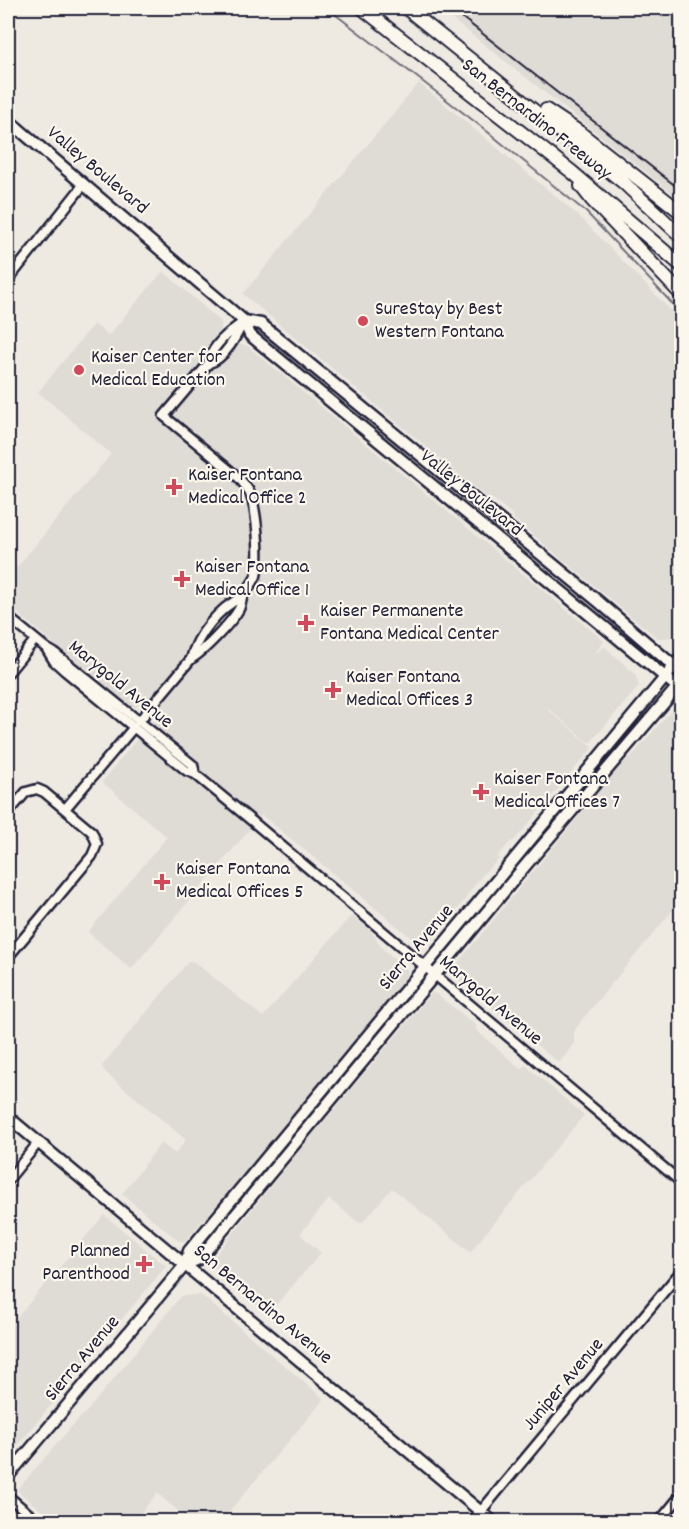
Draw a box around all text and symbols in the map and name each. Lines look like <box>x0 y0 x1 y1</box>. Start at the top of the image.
street label: San Bernardino Freeway <box>455 52 618 188</box>
street label: Valley Boulevard <box>40 120 154 222</box>
place label: SureStay by Best Western Fontana <box>375 296 504 347</box>
marker: SureStay by Best Western Fontana <box>356 314 370 328</box>
place label: Kaiser Center for Medical Education <box>91 344 225 395</box>
marker: Kaiser Center for Medical Education <box>72 363 86 377</box>
street label: Valley Boulevard <box>414 444 528 544</box>
place label: Kaiser Fontana Medical Office 2 <box>188 462 307 513</box>
marker: Kaiser Fontana Medical Office 2 <box>165 478 183 496</box>
place label: Kaiser Fontana Medical Office 1 <box>195 554 310 605</box>
marker: Kaiser Fontana Medical Office 1 <box>173 570 191 588</box>
place label: Kaiser Permanente Fontana Medical Center <box>320 598 499 649</box>
marker: Kaiser Permanente Fontana Medical Center <box>297 614 315 632</box>
street label: Marygold Avenue <box>62 634 179 736</box>
place label: Kaiser Fontana Medical Offices 3 <box>346 664 473 715</box>
marker: Kaiser Fontana Medical Offices 3 <box>324 681 342 699</box>
place label: Kaiser Fontana Medical Offices 7 <box>494 766 620 817</box>
marker: Kaiser Fontana Medical Offices 7 <box>472 783 490 801</box>
place label: Kaiser Fontana Medical Offices 5 <box>176 856 304 907</box>
marker: Kaiser Fontana Medical Offices 5 <box>153 873 171 891</box>
street label: Sierra Avenue <box>373 899 462 997</box>
street label: Marygold Avenue <box>432 949 548 1053</box>
place label: Planned Parenthood <box>42 1238 130 1289</box>
street label: San Bernardino Avenue <box>186 1238 338 1372</box>
marker: Planned Parenthood <box>135 1255 153 1273</box>
street label: Sierra Avenue <box>39 1310 128 1408</box>
street label: Juniper Avenue <box>517 1332 611 1437</box>

